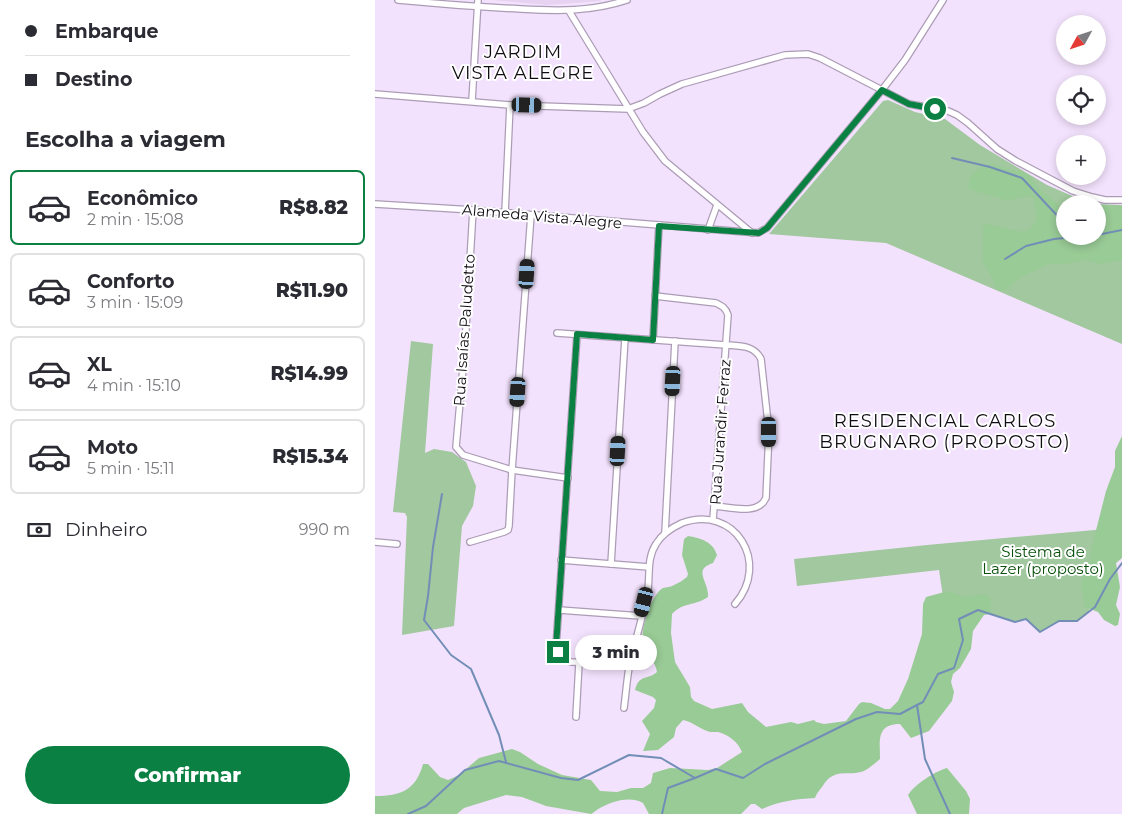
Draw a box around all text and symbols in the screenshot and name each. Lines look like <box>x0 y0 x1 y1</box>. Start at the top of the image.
north arrow <box>1056 15 1106 65</box>
map controls <box>1056 15 1106 245</box>
text: Embarque <box>55 20 159 43</box>
district label: JARDIM VISTA ALEGRE <box>452 41 594 84</box>
text: Destino <box>55 68 132 91</box>
button: locate <box>1056 75 1106 125</box>
car <box>511 97 542 113</box>
route start <box>924 98 946 120</box>
text: Escolha a viagem <box>25 126 226 153</box>
button: + <box>1056 135 1106 185</box>
icon: car <box>27 185 72 230</box>
text: Econômico <box>87 187 198 210</box>
button: − <box>1056 195 1106 245</box>
text: R$8.82 <box>279 196 348 219</box>
street label: Alameda Vista Alegre <box>461 200 623 232</box>
text: 2 min · 15:08 <box>87 210 184 229</box>
street label: Rua Isaías Paludetto <box>449 253 479 407</box>
car <box>518 259 535 289</box>
icon: car <box>27 268 72 313</box>
text: Conforto <box>87 270 175 293</box>
text: R$11.90 <box>276 279 348 302</box>
text: 3 min · 15:09 <box>87 293 183 312</box>
icon: car <box>27 351 72 396</box>
text: XL <box>87 353 112 376</box>
street label: Rua Jurandir Ferraz <box>705 358 735 505</box>
text: R$14.99 <box>270 362 348 385</box>
car <box>664 366 681 396</box>
text: 4 min · 15:10 <box>87 376 181 395</box>
car <box>509 377 526 407</box>
district label: RESIDENCIAL CARLOS BRUGNARO (PROPOSTO) <box>819 410 1071 453</box>
car <box>761 417 776 447</box>
icon: car <box>27 434 72 479</box>
text: Moto <box>87 436 138 459</box>
car <box>609 436 626 466</box>
text: R$15.34 <box>272 445 348 468</box>
text: 5 min · 15:11 <box>87 459 175 478</box>
icon: cash <box>25 516 53 544</box>
text: Dinheiro <box>65 518 147 541</box>
text: 990 m <box>299 520 350 539</box>
park label: Sistema de Lazer (proposto) <box>982 542 1104 578</box>
car <box>633 586 654 618</box>
callout: 3 min <box>575 634 658 670</box>
route end <box>547 641 569 663</box>
text: 3 min <box>592 643 640 662</box>
button: Confirmar <box>25 746 350 804</box>

